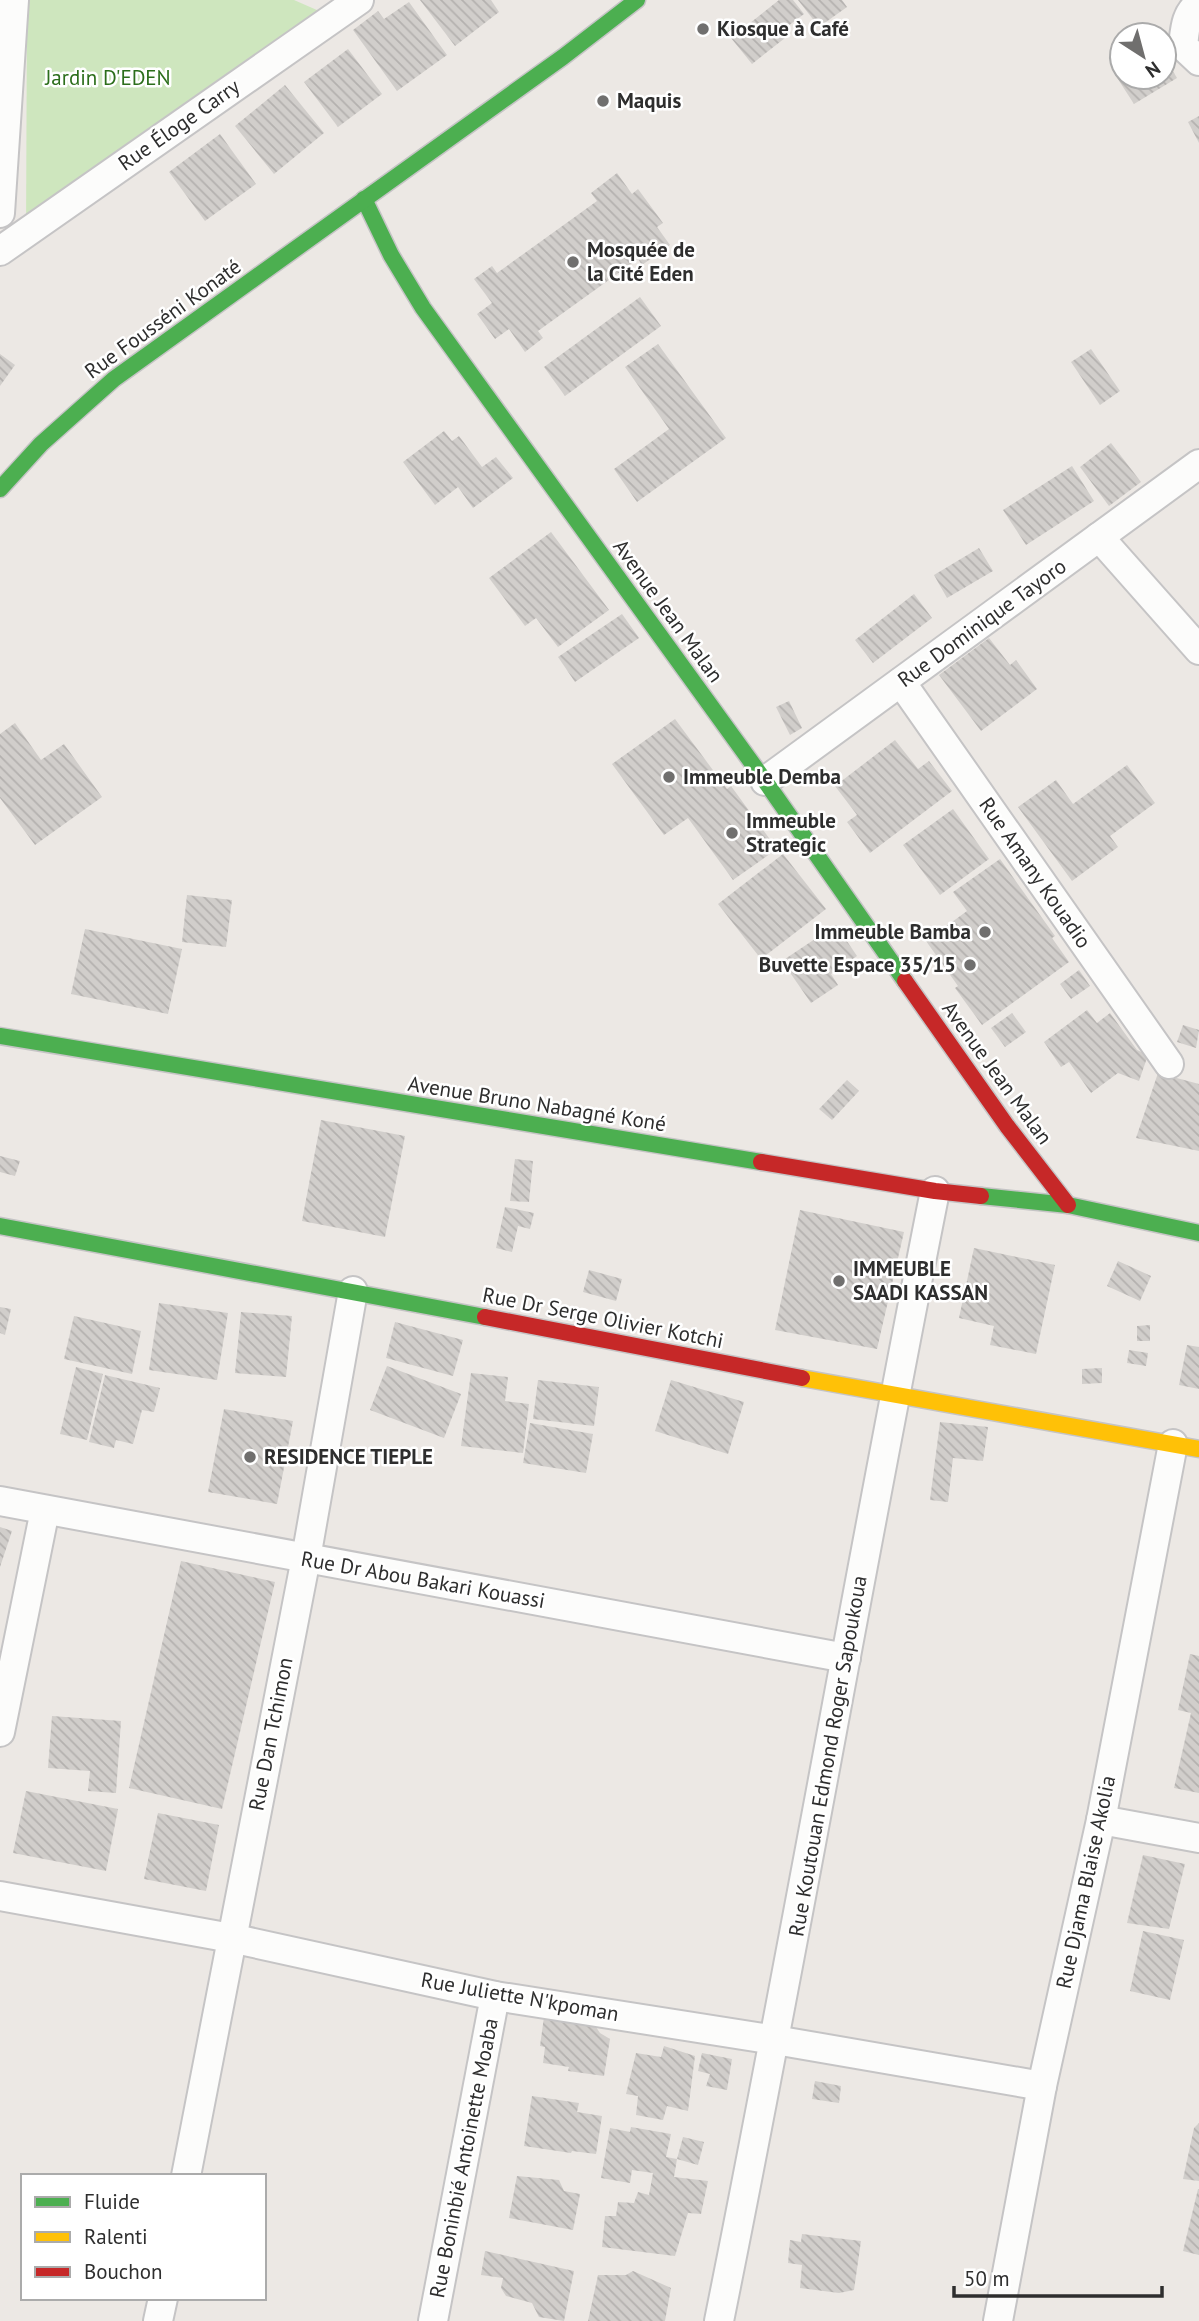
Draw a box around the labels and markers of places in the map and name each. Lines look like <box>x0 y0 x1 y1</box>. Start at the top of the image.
place label: Kiosque à Café <box>717 15 849 42</box>
marker: Kiosque à Café <box>695 21 711 37</box>
place label: Maquis <box>617 87 681 114</box>
marker: Maquis <box>595 93 611 109</box>
place label: Mosquée de la Cité Eden <box>587 236 695 287</box>
marker: Mosquée de la Cité Eden <box>565 254 581 270</box>
place label: Immeuble Demba <box>683 763 841 790</box>
marker: Immeuble Demba <box>661 769 677 785</box>
place label: Immeuble Strategic <box>746 807 836 858</box>
marker: Immeuble Strategic <box>724 825 740 841</box>
place label: Immeuble Bamba <box>814 918 971 945</box>
marker: Immeuble Bamba <box>977 924 993 940</box>
place label: Buvette Espace 35/15 <box>759 951 956 978</box>
marker: Buvette Espace 35/15 <box>962 957 978 973</box>
place label: IMMEUBLE SAADI KASSAN <box>853 1255 988 1306</box>
marker: IMMEUBLE SAADI KASSAN <box>831 1273 847 1289</box>
place label: RESIDENCE TIEPLE <box>264 1443 433 1470</box>
marker: RESIDENCE TIEPLE <box>242 1449 258 1465</box>

